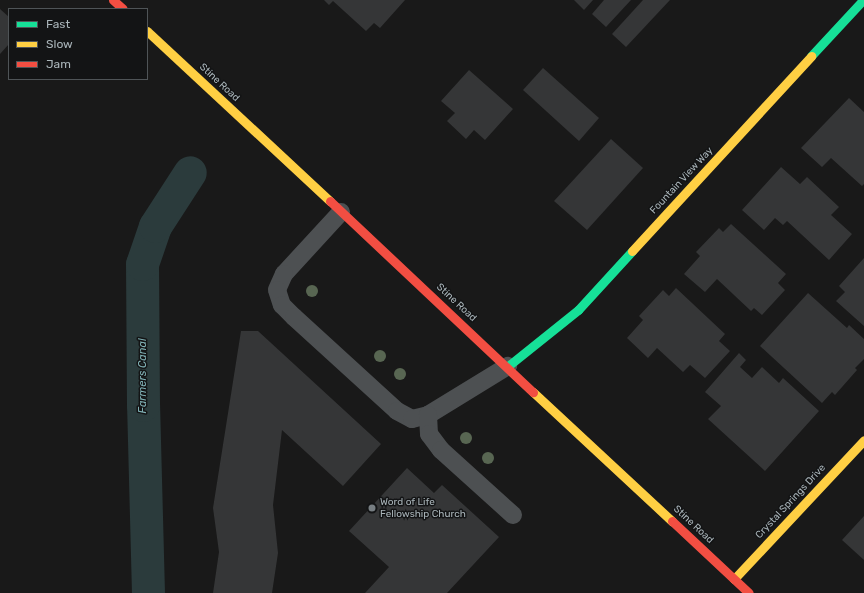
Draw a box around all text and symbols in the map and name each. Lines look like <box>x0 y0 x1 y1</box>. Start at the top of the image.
legend <box>8 8 148 80</box>
text: Fast <box>46 17 70 31</box>
text: Slow <box>46 37 73 51</box>
text: Jam <box>46 57 71 71</box>
street label: Stine Road <box>196 61 242 105</box>
street label: Fountain View Way <box>648 145 716 217</box>
street label: Stine Road <box>433 281 479 325</box>
water label: Farmers Canal <box>136 338 150 414</box>
street label: Crystal Springs Drive <box>753 462 829 542</box>
place label: Word of Life Fellowship Church <box>380 496 466 520</box>
marker: Word of Life Fellowship Church <box>367 503 377 513</box>
street label: Stine Road <box>670 503 716 547</box>

